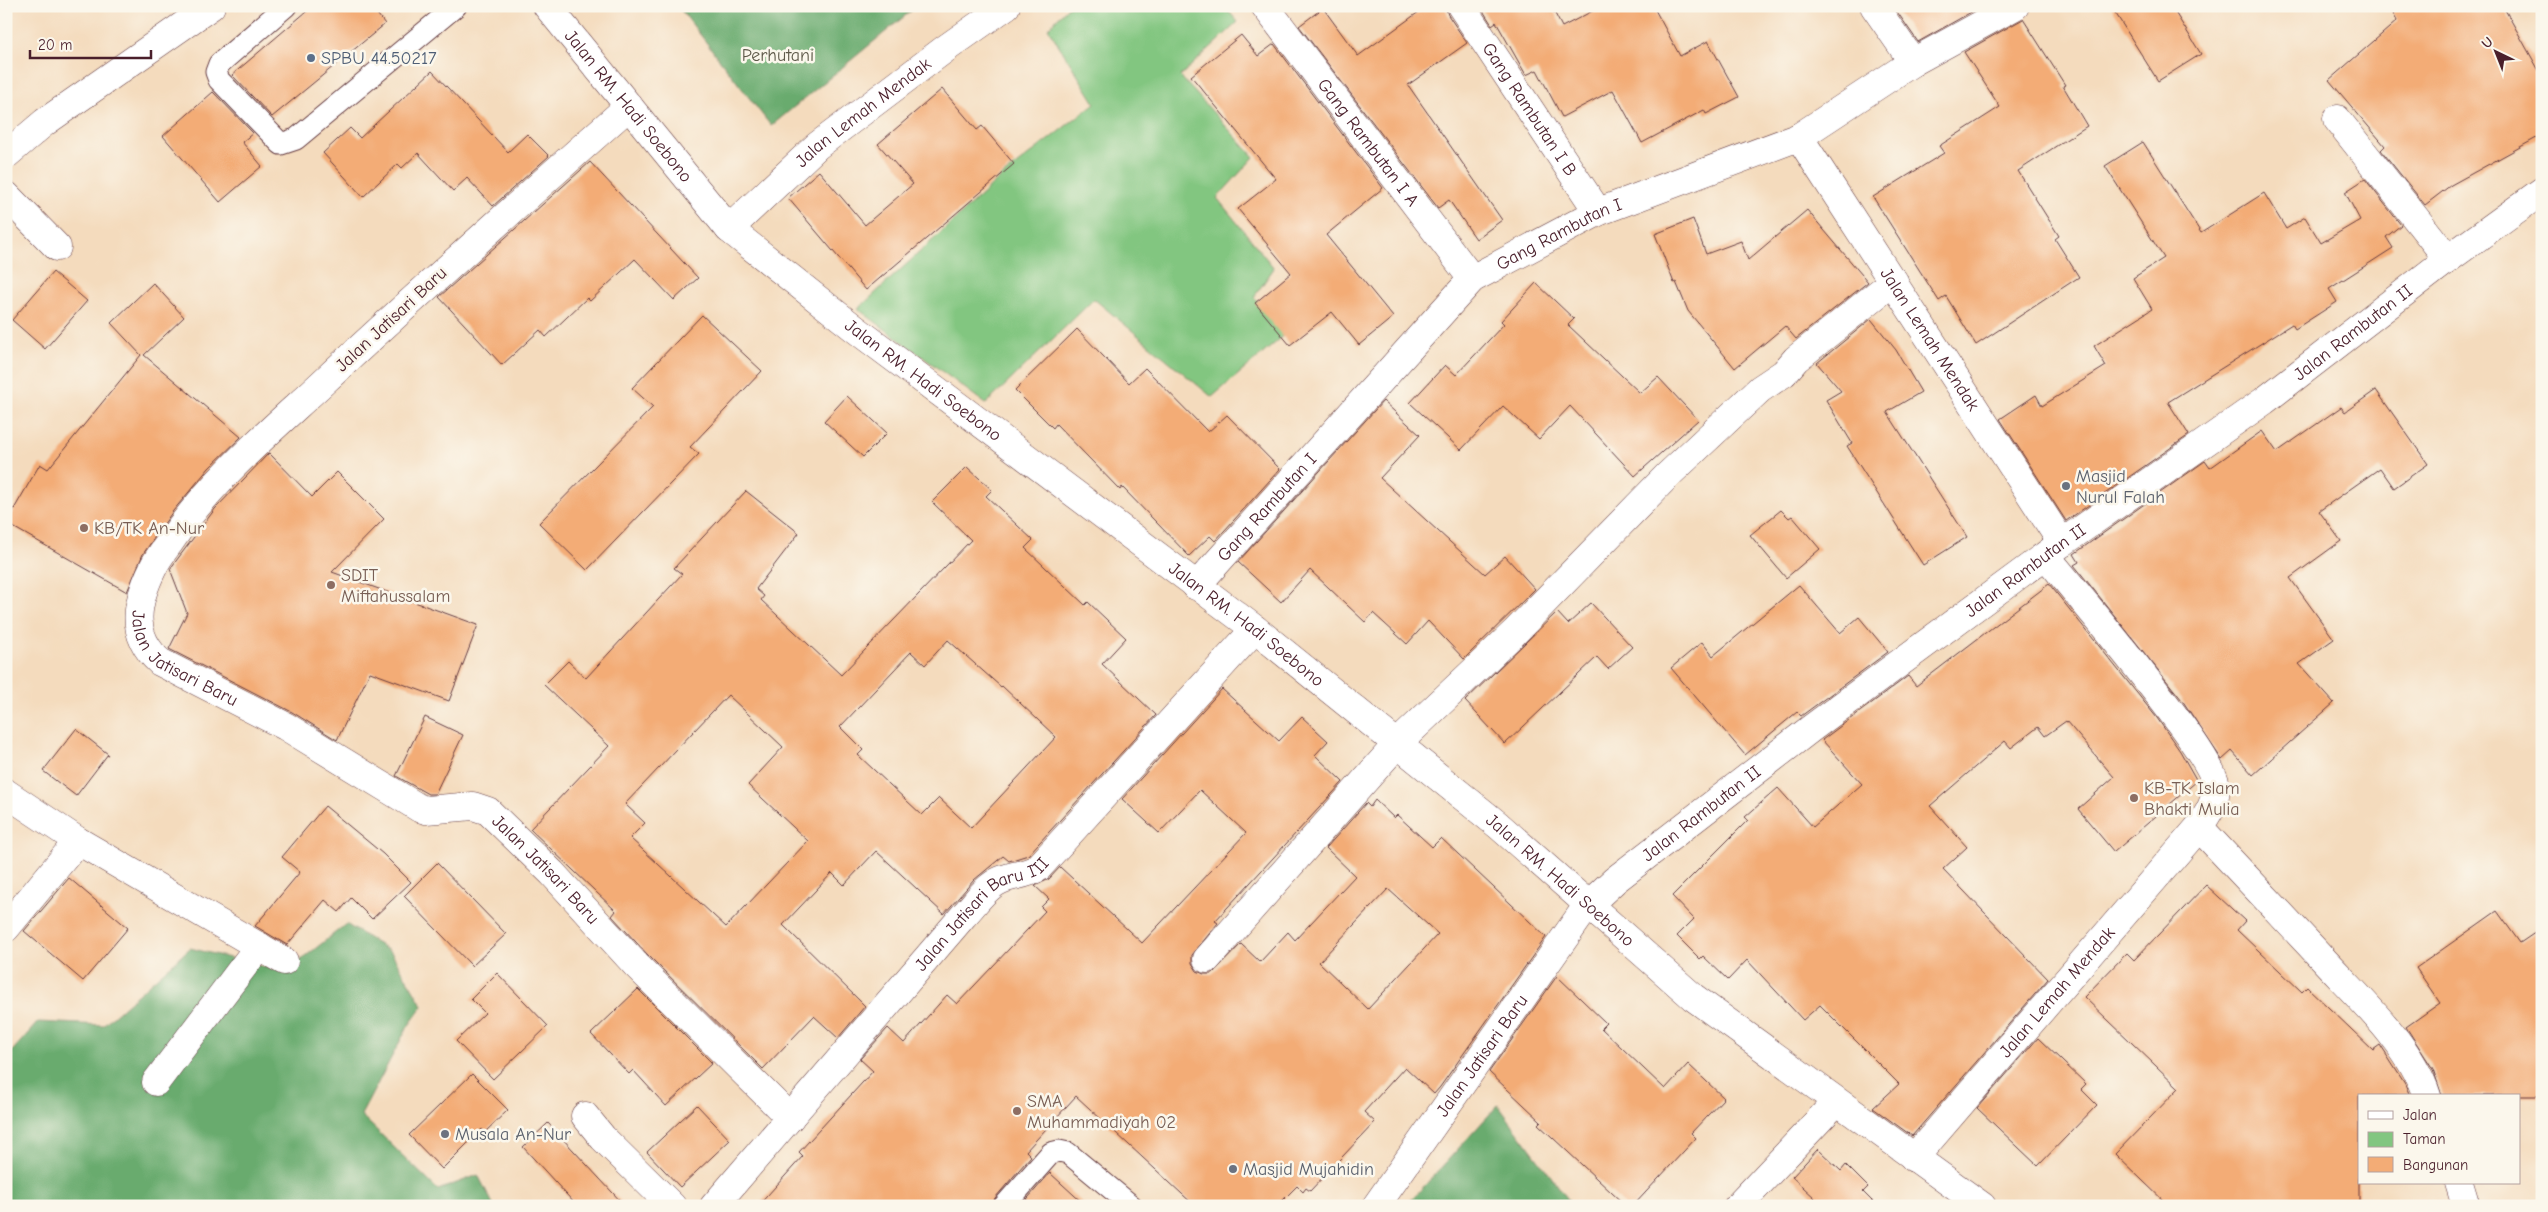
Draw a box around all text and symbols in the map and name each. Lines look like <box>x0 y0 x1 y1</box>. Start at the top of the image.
street label: Jalan RM. Hadi Soebono <box>560 26 697 187</box>
scale bar <box>30 28 151 60</box>
north arrow <box>2470 28 2520 78</box>
text: U <box>2478 33 2497 52</box>
text: 20 m <box>38 36 72 54</box>
street label: Gang Rambutan I B <box>1477 39 1581 180</box>
park label: Perhutani <box>742 45 814 66</box>
place label: SPBU 44.50217 <box>321 48 437 69</box>
marker: SPBU 44.50217 <box>305 52 317 64</box>
street label: Jalan Lemah Mendak <box>791 53 935 172</box>
street label: Gang Rambutan I A <box>1313 75 1423 211</box>
street label: Gang Rambutan I <box>1493 194 1625 275</box>
street label: Jalan Jatisari Baru <box>331 263 451 376</box>
street label: Jalan Lemah Mendak <box>1876 264 1984 415</box>
street label: Jalan Rambutan II <box>2290 280 2417 385</box>
street label: Jalan RM. Hadi Soebono <box>840 315 1006 446</box>
street label: Gang Rambutan I <box>1213 449 1321 566</box>
place label: Masjid Nurul Falah <box>2076 466 2165 508</box>
marker: Masjid Nurul Falah <box>2060 480 2072 492</box>
place label: KB/TK An-Nur <box>94 518 205 539</box>
street label: Jalan Rambutan II <box>1961 520 2090 622</box>
marker: KB/TK An-Nur <box>78 522 90 534</box>
street label: Jalan RM. Hadi Soebono <box>1164 558 1328 691</box>
place label: SDIT Miftahussalam <box>341 565 450 607</box>
marker: SDIT Miftahussalam <box>325 579 337 591</box>
street label: Jalan Jatisari Baru <box>127 610 241 711</box>
street label: Jalan Rambutan II <box>1638 761 1765 866</box>
place label: KB-TK Islam Bhakti Mulia <box>2144 778 2240 820</box>
marker: KB-TK Islam Bhakti Mulia <box>2128 792 2140 804</box>
street label: Jalan RM. Hadi Soebono <box>1482 810 1638 951</box>
street label: Jalan Jatisari Baru <box>487 811 603 929</box>
street label: Jalan Jatisari Baru III <box>911 853 1053 976</box>
street label: Jalan Lemah Mendak <box>1995 922 2120 1062</box>
street label: Jalan Jatisari Baru <box>1432 991 1532 1121</box>
place label: SMA Muhammadiyah 02 <box>1027 1091 1176 1133</box>
legend <box>2358 1094 2520 1184</box>
marker: SMA Muhammadiyah 02 <box>1011 1105 1023 1117</box>
text: Jalan <box>2403 1106 2437 1124</box>
place label: Musala An-Nur <box>455 1124 572 1145</box>
marker: Musala An-Nur <box>439 1128 451 1140</box>
text: Taman <box>2403 1130 2446 1148</box>
text: Bangunan <box>2403 1156 2468 1174</box>
place label: Masjid Mujahidin <box>1243 1159 1374 1180</box>
marker: Masjid Mujahidin <box>1227 1163 1239 1175</box>

